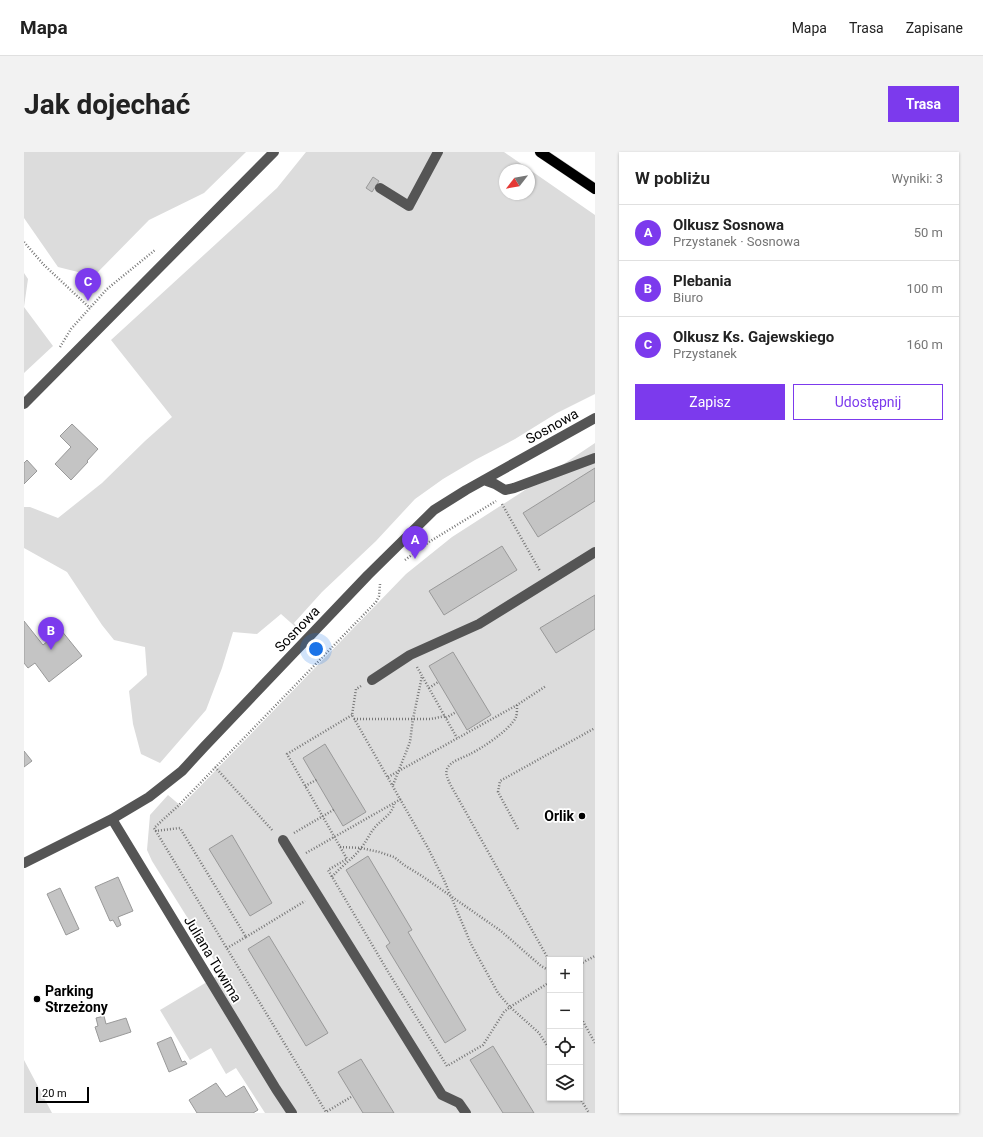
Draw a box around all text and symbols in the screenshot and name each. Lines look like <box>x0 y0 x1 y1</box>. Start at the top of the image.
text: Mapa <box>20 16 68 39</box>
text: Mapa <box>792 20 827 36</box>
text: Trasa <box>849 20 884 36</box>
text: Zapisane <box>906 20 963 36</box>
button: Trasa <box>888 86 959 122</box>
text: Jak dojechać <box>24 88 190 121</box>
north arrow <box>499 164 535 200</box>
text: W pobliżu <box>635 168 710 188</box>
text: Wyniki: 3 <box>892 171 943 186</box>
text: Olkusz Sosnowa <box>673 216 784 234</box>
text: A <box>644 225 652 240</box>
text: 50 m <box>914 225 943 240</box>
text: Przystanek · Sosnowa <box>673 234 800 249</box>
pin: C <box>75 268 101 301</box>
text: Plebania <box>673 272 732 290</box>
text: B <box>644 281 652 296</box>
text: 100 m <box>906 281 943 296</box>
text: Biuro <box>673 290 703 305</box>
text: Olkusz Ks. Gajewskiego <box>673 328 834 346</box>
text: C <box>644 337 652 352</box>
text: 160 m <box>906 337 943 352</box>
text: Przystanek <box>673 346 737 361</box>
button: Zapisz <box>635 384 785 420</box>
button: Udostępnij <box>793 384 943 420</box>
street label: Sosnowa <box>523 405 581 447</box>
pin: A <box>402 526 428 559</box>
street label: Sosnowa <box>271 603 323 655</box>
pin: B <box>38 617 64 650</box>
your location <box>306 639 326 659</box>
place label: Orlik <box>544 808 575 824</box>
marker: Orlik <box>577 811 587 821</box>
street label: Juliana Tuwima <box>181 913 245 1005</box>
map controls <box>547 957 583 1101</box>
button: + <box>547 957 583 993</box>
place label: Parking Strzeżony <box>45 983 109 1015</box>
button: − <box>547 993 583 1029</box>
marker: Parking Strzeżony <box>32 994 42 1004</box>
button: locate <box>547 1029 583 1065</box>
button: layers <box>547 1065 583 1101</box>
scale bar <box>36 1085 89 1104</box>
text: 20 m <box>42 1087 67 1100</box>

